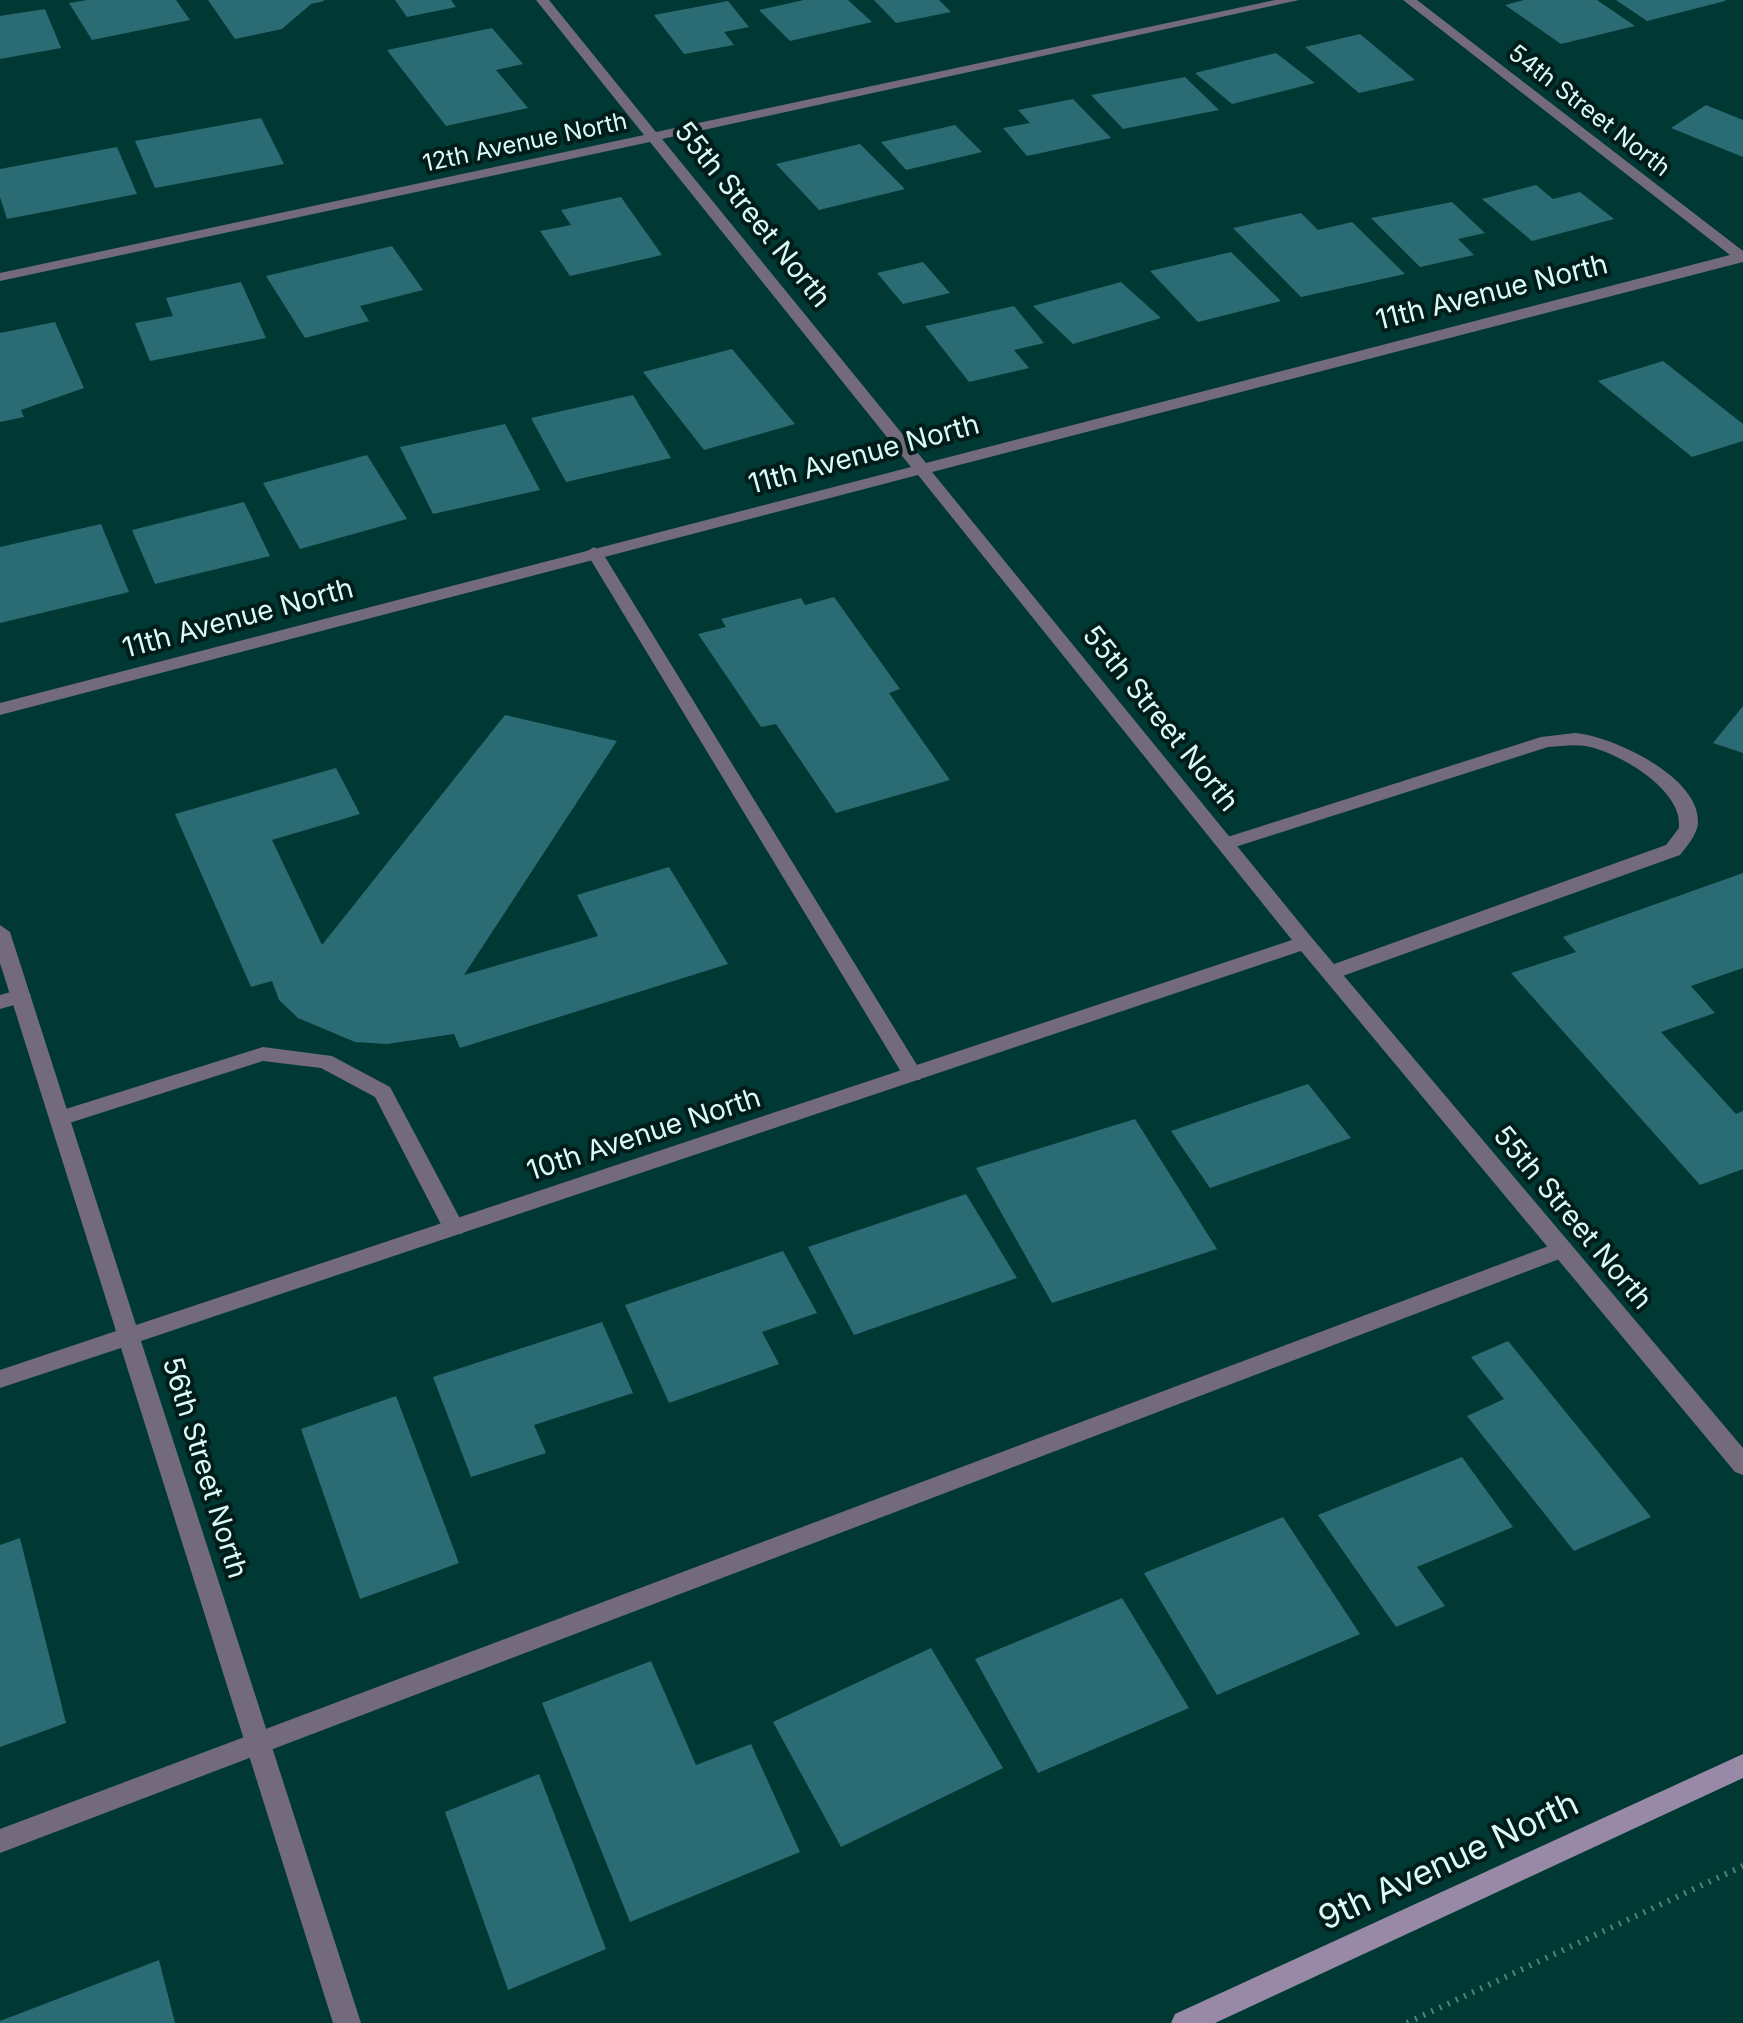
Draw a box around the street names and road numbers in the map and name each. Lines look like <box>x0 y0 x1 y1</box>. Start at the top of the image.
street label: 54th Street North <box>1502 39 1676 183</box>
street label: 12th Avenue North <box>420 107 630 179</box>
street label: 55th Street North <box>667 115 837 315</box>
street label: 11th Avenue North <box>1373 248 1611 338</box>
street label: 11th Avenue North <box>745 408 983 502</box>
street label: 11th Avenue North <box>119 572 357 666</box>
street label: 55th Street North <box>1075 619 1245 819</box>
street label: 10th Avenue North <box>523 1081 765 1189</box>
street label: 55th Street North <box>1485 1119 1659 1317</box>
street label: 56th Street North <box>154 1353 254 1583</box>
street label: 9th Avenue North <box>1313 1784 1585 1940</box>

